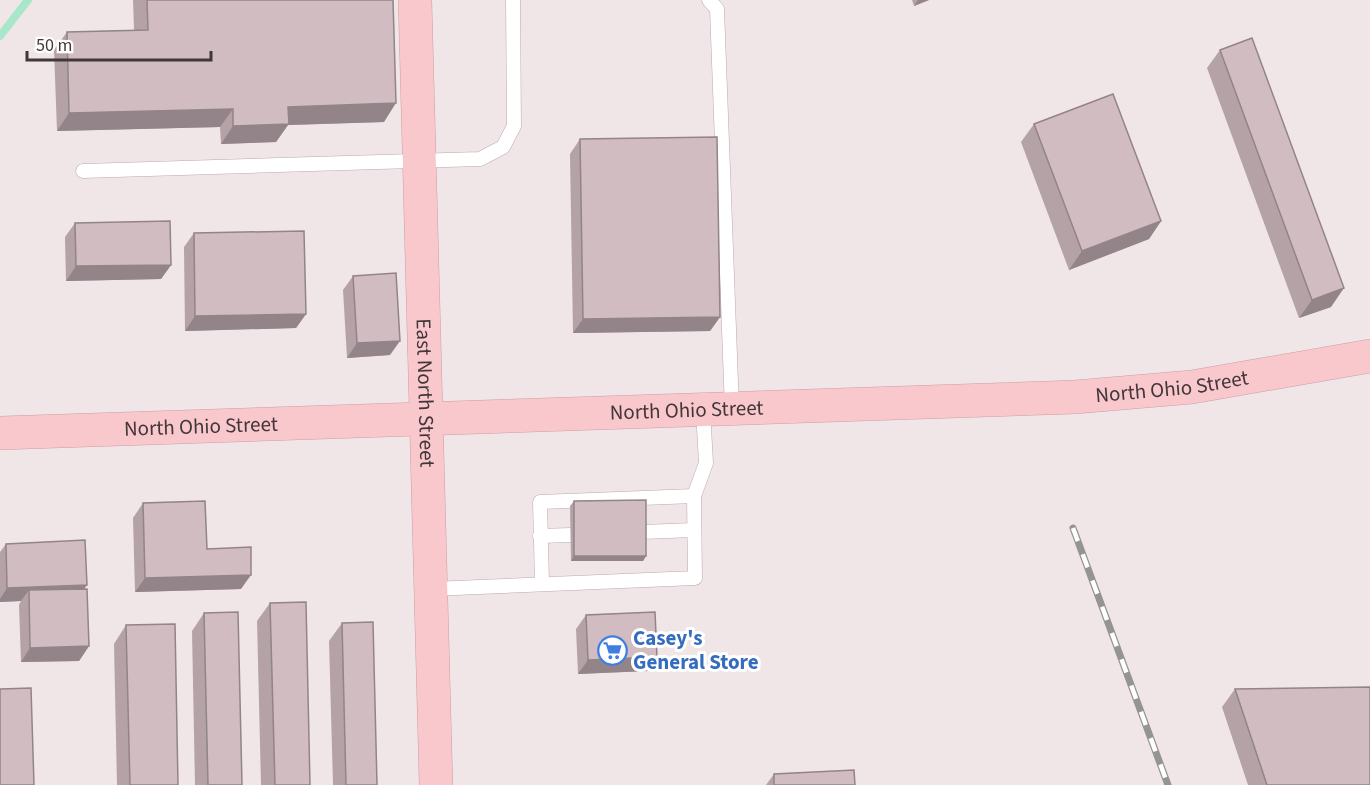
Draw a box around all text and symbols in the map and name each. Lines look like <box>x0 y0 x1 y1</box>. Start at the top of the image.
scale bar <box>27 24 212 62</box>
text: 50 m <box>36 33 72 58</box>
street label: East North Street <box>409 318 442 468</box>
street label: North Ohio Street <box>1094 362 1251 410</box>
street label: North Ohio Street <box>609 392 764 428</box>
street label: North Ohio Street <box>124 409 278 444</box>
place label: Casey's General Store <box>633 623 759 677</box>
supermarket icon: Casey's General Store <box>596 634 628 666</box>

